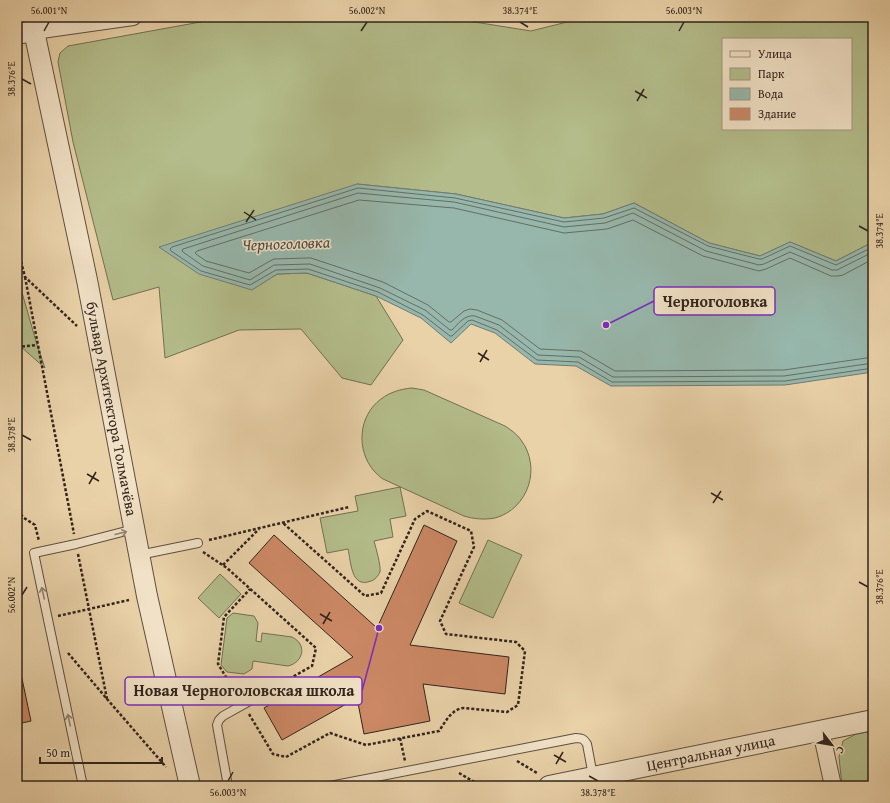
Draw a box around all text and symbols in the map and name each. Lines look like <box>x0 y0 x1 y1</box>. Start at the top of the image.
text: 56.001°N <box>31 3 68 18</box>
text: 56.002°N <box>349 3 386 18</box>
text: 38.374°E <box>502 3 538 18</box>
text: 56.003°N <box>666 3 703 18</box>
legend <box>722 38 852 130</box>
text: Улица <box>758 45 792 62</box>
text: 38.376°E <box>4 61 19 97</box>
text: Парк <box>758 65 785 82</box>
text: Вода <box>758 85 783 102</box>
text: Здание <box>758 105 797 122</box>
text: 38.374°E <box>872 213 887 249</box>
water label: Черноголовка <box>241 229 331 257</box>
callout: Черноголовка <box>654 287 775 315</box>
text: Черноголовка <box>663 289 768 313</box>
street label: бульвар Архитектора Толмачёва <box>81 300 143 519</box>
text: 38.378°E <box>4 417 19 453</box>
one-way arrow <box>114 529 127 536</box>
text: 38.376°E <box>872 569 887 605</box>
text: 56.002°N <box>4 576 19 613</box>
one-way arrow <box>38 587 46 600</box>
callout: Новая Черноголовская школа <box>125 677 362 705</box>
text: Новая Черноголовская школа <box>134 678 355 702</box>
one-way arrow <box>65 714 73 727</box>
north arrow <box>812 725 852 765</box>
street label: Центральная улица <box>645 729 777 776</box>
scale bar <box>40 739 162 765</box>
text: С <box>832 743 849 757</box>
text: 50 m <box>46 744 70 761</box>
text: 56.003°N <box>210 785 247 800</box>
text: 38.378°E <box>580 785 616 800</box>

